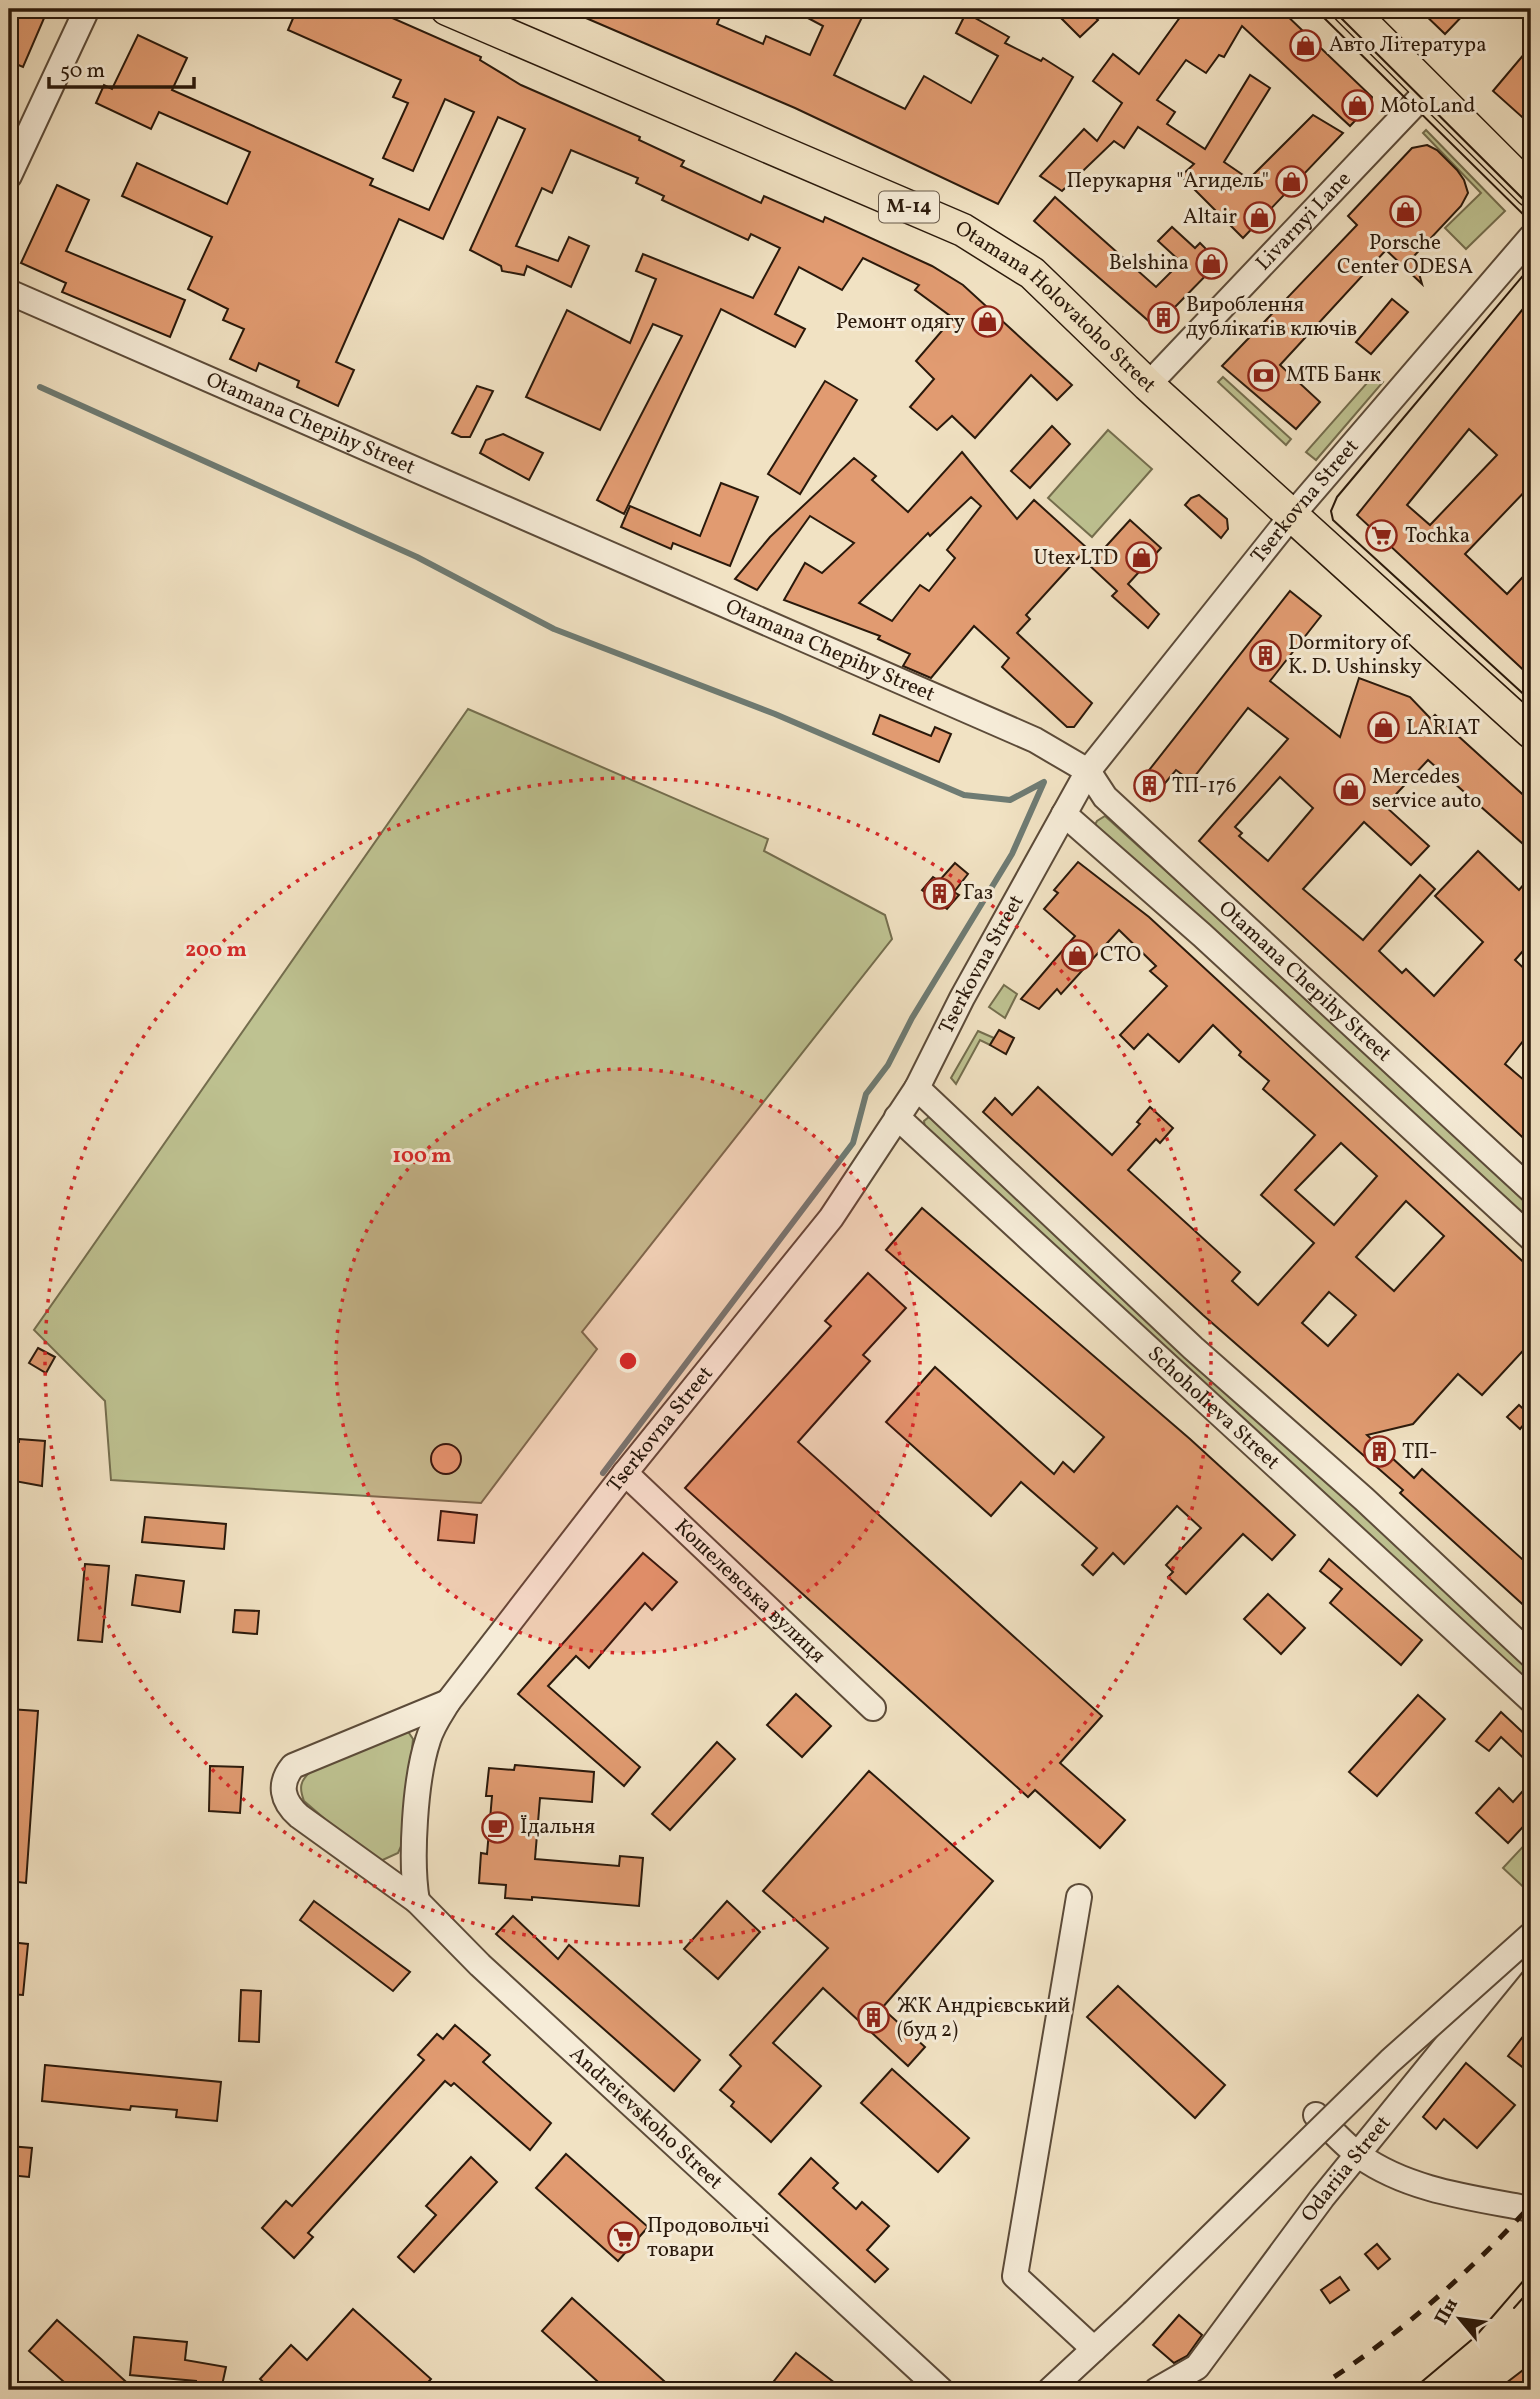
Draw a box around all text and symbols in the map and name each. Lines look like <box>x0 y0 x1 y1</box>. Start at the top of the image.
shop icon: Авто Література <box>1289 28 1323 62</box>
place label: Авто Література <box>1329 31 1487 60</box>
scale bar <box>49 46 194 90</box>
text: 50 m <box>60 57 105 86</box>
shop icon: MotoLand <box>1340 89 1374 123</box>
place label: MotoLand <box>1380 92 1475 121</box>
shop icon: Перукарня "Агидель" <box>1275 164 1309 198</box>
street label: Livarnyi Lane <box>1249 165 1358 277</box>
place label: Перукарня "Агидель" <box>1067 167 1269 196</box>
road number: М-14 <box>879 192 939 223</box>
shop icon: Porsche Center ODESA <box>1388 194 1422 228</box>
shop icon: Altair <box>1243 200 1277 234</box>
place label: Altair <box>1183 203 1237 232</box>
street label: Otamana Holovatoho Street <box>949 214 1162 400</box>
place label: Porsche Center ODESA <box>1337 229 1473 282</box>
shop icon: Belshina <box>1195 246 1229 280</box>
place label: Belshina <box>1109 249 1189 278</box>
place label: Вироблення дублікатів ключів <box>1186 291 1357 344</box>
building icon: Вироблення дублікатів ключів <box>1146 300 1180 334</box>
shop icon: Ремонт одягу <box>971 305 1005 339</box>
place label: Ремонт одягу <box>836 308 966 337</box>
bank icon: МТБ Банк <box>1246 358 1280 392</box>
place label: МТБ Банк <box>1286 361 1381 390</box>
street label: Otamana Chepihy Street <box>201 365 420 482</box>
street label: Tserkovna Street <box>1244 433 1366 570</box>
supermarket icon: Tochka <box>1365 519 1399 553</box>
place label: Tochka <box>1405 522 1470 551</box>
shop icon: Utex LTD <box>1124 541 1158 575</box>
place label: Utex LTD <box>1034 544 1118 573</box>
street label: Otamana Chepihy Street <box>721 592 939 709</box>
place label: Dormitory of K. D. Ushinsky <box>1288 629 1422 682</box>
building icon: Dormitory of K. D. Ushinsky <box>1248 638 1282 672</box>
shop icon: LARIAT <box>1366 711 1400 745</box>
place label: LARIAT <box>1406 714 1480 743</box>
place label: Mercedes service auto <box>1372 763 1481 816</box>
building icon: ТП-176 <box>1132 769 1166 803</box>
place label: ТП-176 <box>1172 772 1236 801</box>
shop icon: Mercedes service auto <box>1332 772 1366 806</box>
building icon: Газ <box>923 876 957 910</box>
place label: Газ <box>963 879 993 908</box>
street label: Tserkovna Street <box>932 890 1031 1039</box>
street label: Otamana Chepihy Street <box>1212 894 1398 1069</box>
text: 200 m <box>185 936 247 965</box>
shop icon: СТО <box>1060 938 1094 972</box>
place label: СТО <box>1100 941 1141 970</box>
text: 100 m <box>392 1142 452 1171</box>
street label: Schoholieva Street <box>1141 1340 1286 1476</box>
centre of rings <box>616 1349 640 1373</box>
street label: Tserkovna Street <box>601 1360 720 1499</box>
building icon: ТП- <box>1362 1435 1396 1469</box>
place label: ТП- <box>1402 1438 1438 1467</box>
street label: Кошелевська вулиця <box>668 1513 832 1670</box>
cafe icon: Їдальня <box>480 1810 514 1844</box>
place label: Їдальня <box>520 1813 595 1842</box>
place label: ЖК Андрієвський (буд 2) <box>897 1992 1070 2045</box>
building icon: ЖК Андрієвський (буд 2) <box>857 2001 891 2035</box>
street label: Andreievskoho Street <box>563 2040 729 2196</box>
street label: Odariia Street <box>1294 2110 1398 2228</box>
place label: Продовольчі товари <box>647 2212 770 2265</box>
supermarket icon: Продовольчі товари <box>607 2221 641 2255</box>
north arrow <box>1424 2284 1494 2354</box>
text: Пн <box>1429 2294 1465 2330</box>

